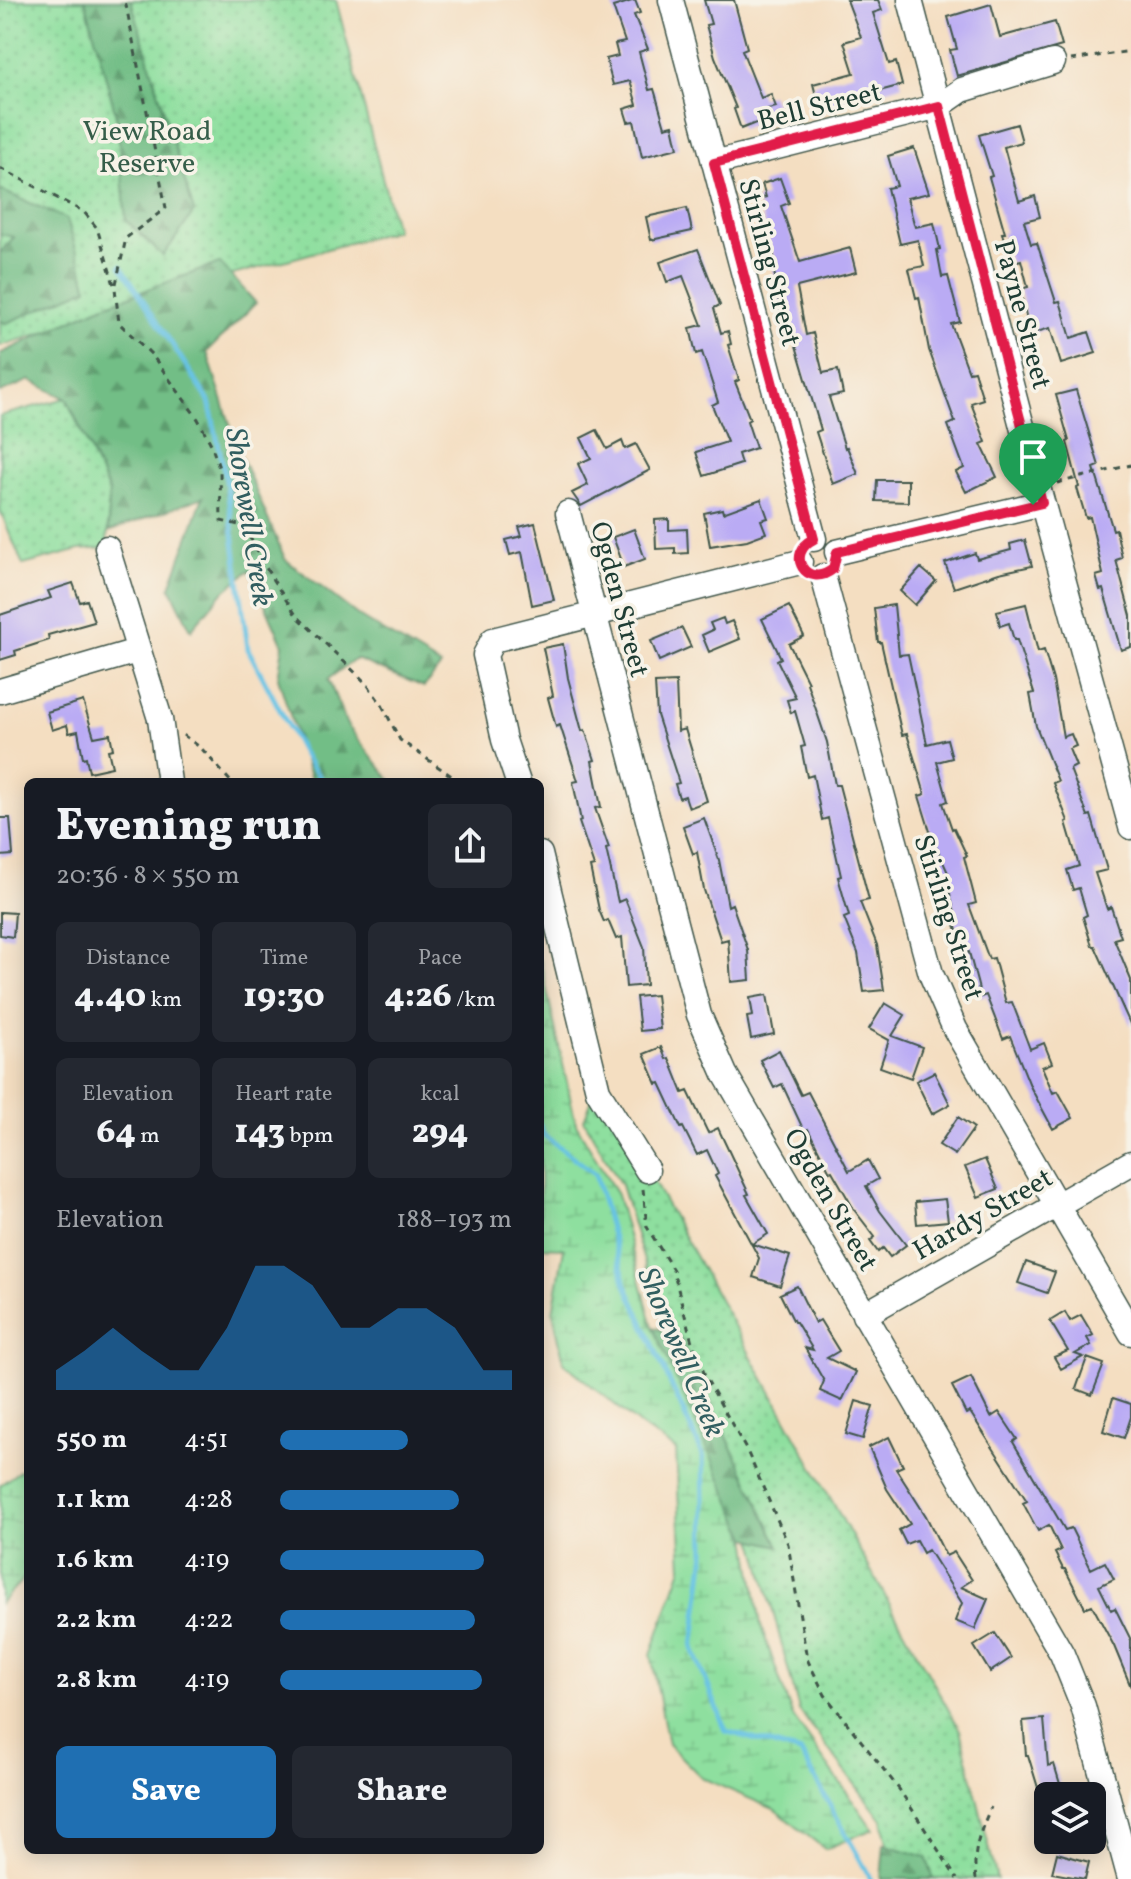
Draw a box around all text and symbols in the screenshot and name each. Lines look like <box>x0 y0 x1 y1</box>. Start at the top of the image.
street label: Bell Street <box>754 73 886 142</box>
park label: View Road Reserve <box>83 113 211 184</box>
street label: Stirling Street <box>727 174 810 351</box>
street label: Payne Street <box>983 235 1060 394</box>
pin <box>999 423 1067 505</box>
water label: Shorewell Creek <box>213 425 283 610</box>
icon: arrive <box>1011 435 1055 479</box>
street label: Ogden Street <box>579 518 658 682</box>
text: Evening run <box>56 797 322 858</box>
button: share <box>428 804 512 888</box>
street label: Stirling Street <box>902 830 993 1006</box>
text: 20:36 · 8 × 550 m <box>56 858 240 894</box>
text: Distance <box>86 943 170 974</box>
text: Time <box>260 943 308 974</box>
text: Pace <box>418 943 462 974</box>
text: 4.40 <box>74 974 146 1021</box>
text: 19:30 <box>243 974 325 1021</box>
text: 4:26 <box>384 974 452 1021</box>
text: km <box>146 985 182 1016</box>
text: /km <box>452 985 496 1016</box>
text: Elevation <box>82 1079 174 1110</box>
text: Heart rate <box>235 1079 333 1110</box>
text: kcal <box>420 1079 460 1110</box>
text: 64 <box>96 1110 136 1157</box>
text: 143 <box>234 1110 285 1157</box>
text: 294 <box>412 1110 468 1157</box>
text: m <box>136 1121 160 1152</box>
text: bpm <box>285 1121 334 1152</box>
street label: Ogden Street <box>773 1121 887 1279</box>
street label: Hardy Street <box>906 1159 1060 1271</box>
text: Elevation <box>56 1202 164 1238</box>
text: 188–193 m <box>396 1202 512 1238</box>
water label: Shorewell Creek <box>626 1261 735 1444</box>
text: 550 m <box>56 1422 127 1458</box>
text: 4:51 <box>184 1422 228 1458</box>
text: 1.1 km <box>56 1482 130 1518</box>
text: 4:28 <box>184 1482 233 1518</box>
text: 1.6 km <box>56 1542 134 1578</box>
text: 4:19 <box>184 1542 229 1578</box>
text: 2.2 km <box>56 1602 137 1638</box>
text: 4:22 <box>184 1602 234 1638</box>
text: 2.8 km <box>56 1662 137 1698</box>
text: 4:19 <box>184 1662 229 1698</box>
button: Save <box>56 1746 276 1838</box>
button: Share <box>292 1746 512 1838</box>
map controls <box>1034 1782 1106 1854</box>
button: layers <box>1034 1782 1106 1854</box>

